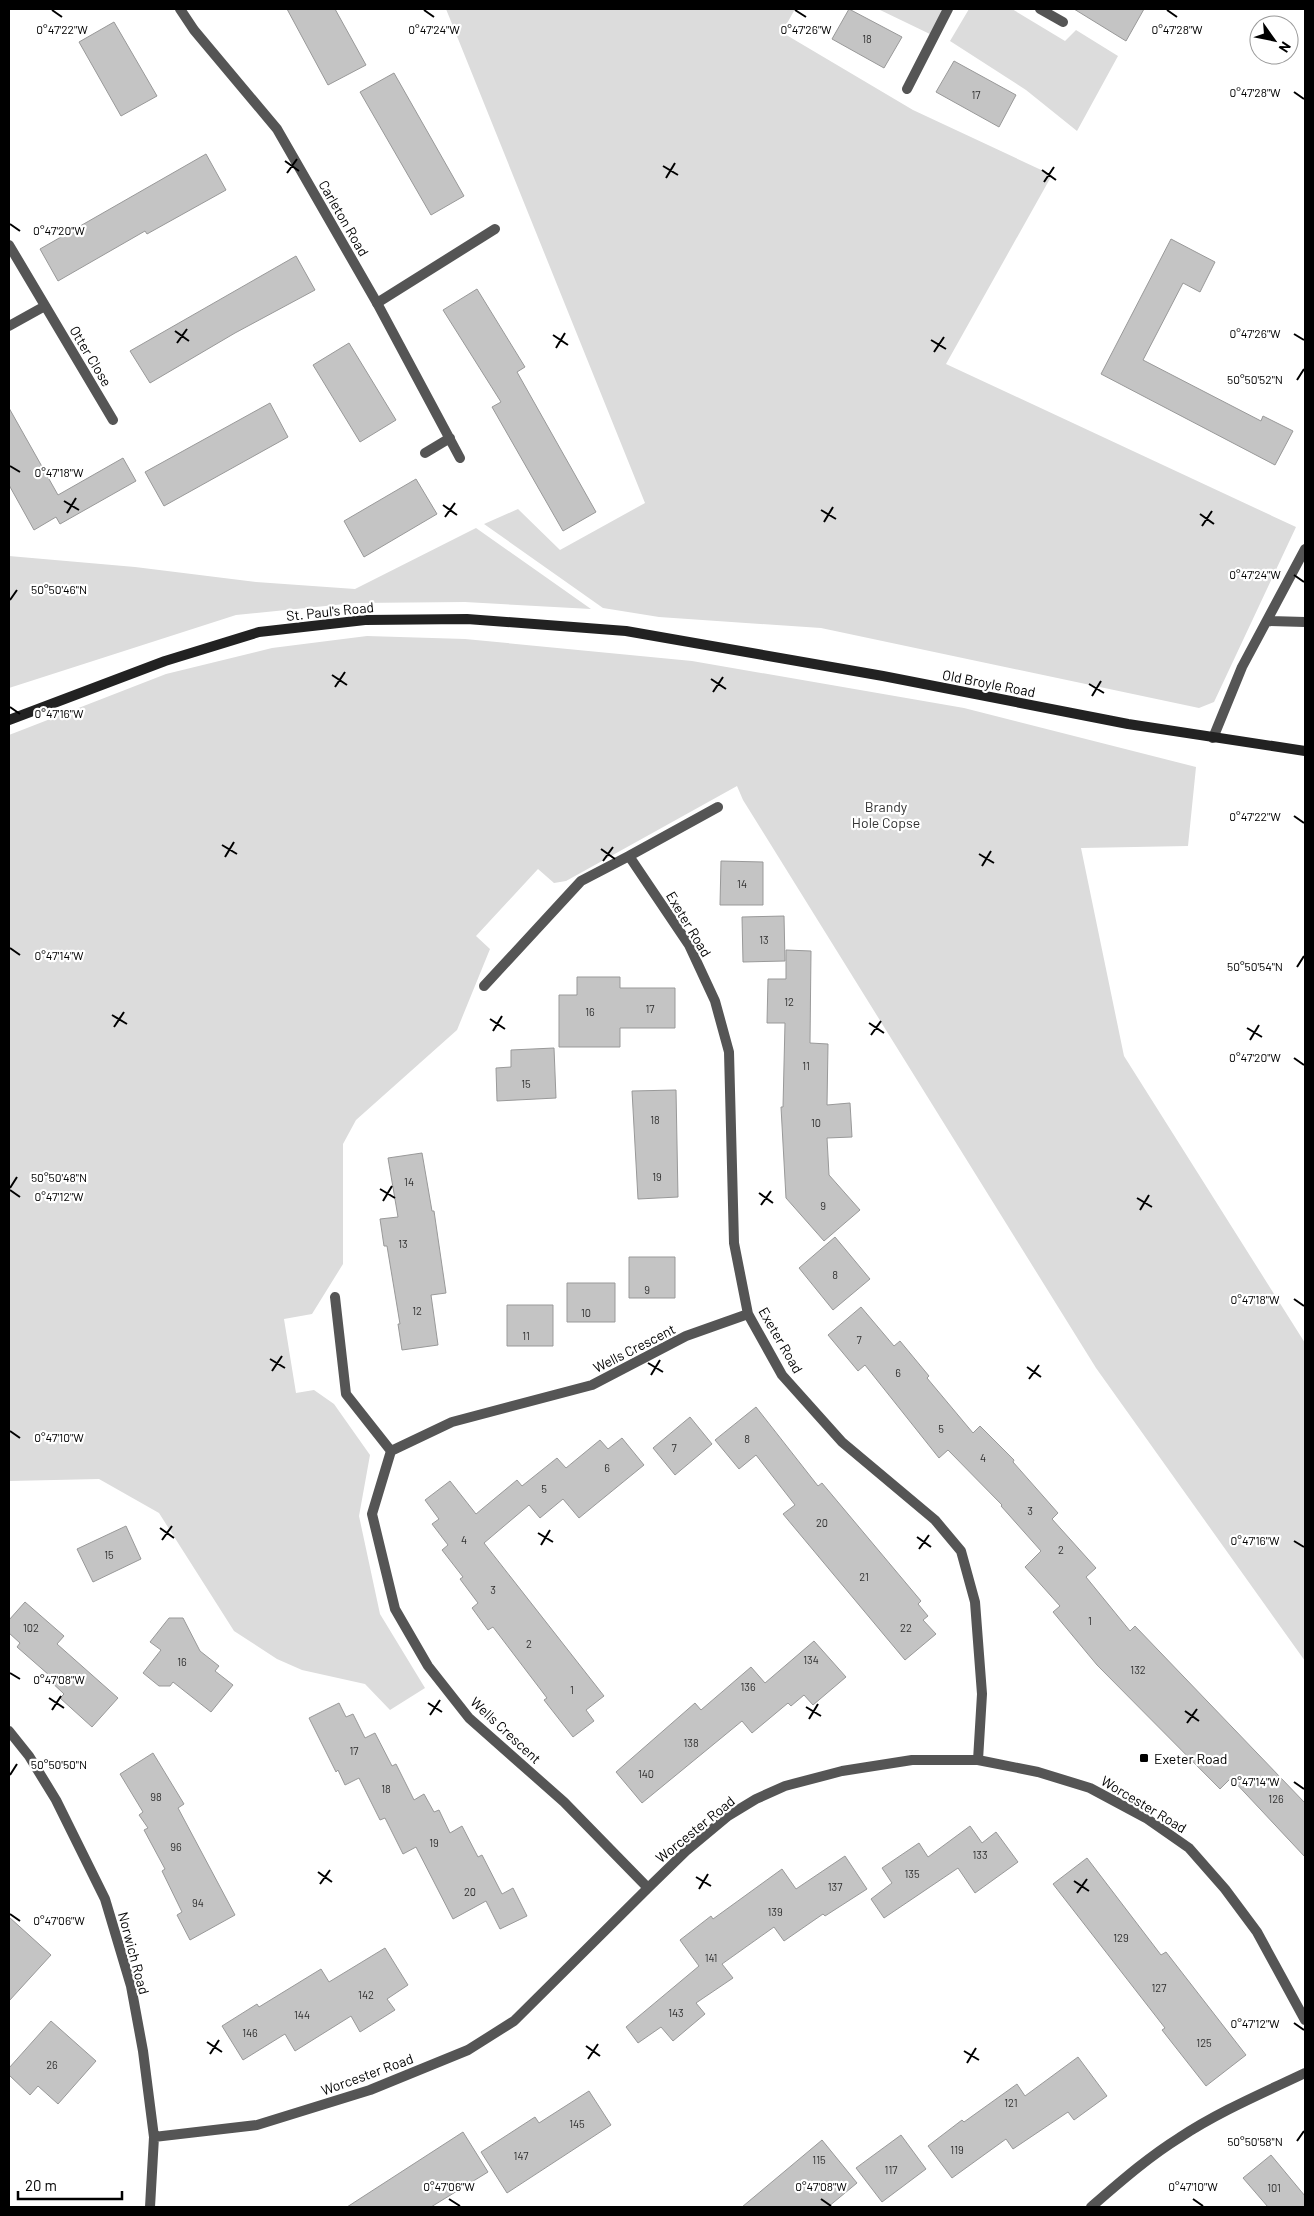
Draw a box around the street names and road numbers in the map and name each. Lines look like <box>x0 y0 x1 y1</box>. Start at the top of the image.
street label: Carleton Road <box>315 177 373 259</box>
street label: Otter Close <box>66 323 116 389</box>
street label: St. Paul's Road <box>285 598 375 624</box>
street label: Old Broyle Road <box>941 666 1037 700</box>
street label: Exeter Road <box>663 888 715 960</box>
street label: Exeter Road <box>755 1304 807 1376</box>
street label: Wells Crescent <box>590 1320 678 1376</box>
street label: Wells Crescent <box>467 1693 545 1767</box>
street label: Worcester Road <box>1098 1772 1190 1836</box>
street label: Worcester Road <box>652 1792 738 1866</box>
street label: Norwich Road <box>115 1910 153 1996</box>
street label: Worcester Road <box>319 2049 415 2099</box>

